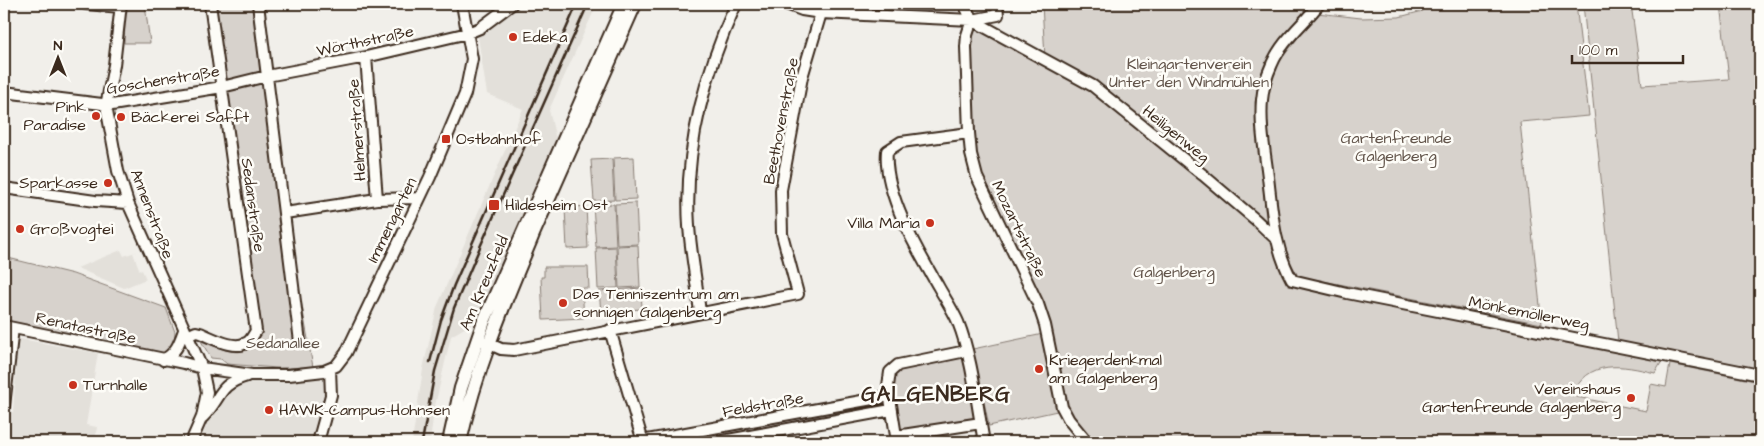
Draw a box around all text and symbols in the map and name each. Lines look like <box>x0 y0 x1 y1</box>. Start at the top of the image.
street label: Wörthstraße <box>314 20 416 62</box>
place label: Edeka <box>523 26 567 48</box>
marker: Edeka <box>507 31 519 43</box>
north arrow <box>32 32 82 82</box>
scale bar <box>1572 32 1683 64</box>
text: N <box>54 36 63 56</box>
text: 100 m <box>1579 40 1618 61</box>
park label: Kleingartenverein Unter den Windmühlen <box>1109 53 1269 93</box>
street label: Beethovenstraße <box>758 55 804 186</box>
street label: Goschenstraße <box>105 60 222 100</box>
street label: Helmerstraße <box>342 78 372 182</box>
place label: Pink Paradise <box>23 96 86 136</box>
street label: Heiligenweg <box>1137 100 1214 169</box>
place label: Bäckerei Safft <box>131 106 250 128</box>
marker: Pink Paradise <box>90 110 102 122</box>
marker: Bäckerei Safft <box>115 111 127 123</box>
park label: Gartenfreunde Galgenberg <box>1340 127 1452 168</box>
place label: Ostbahnhof <box>456 128 541 150</box>
marker: Ostbahnhof <box>440 133 452 145</box>
street label: Sedanstraße <box>236 157 271 254</box>
street label: Annenstraße <box>125 166 179 262</box>
place label: Sparkasse <box>19 172 98 194</box>
street label: Immengarten <box>362 174 423 267</box>
marker: Sparkasse <box>102 177 114 189</box>
street label: Mozartstraße <box>986 177 1052 281</box>
place label: Hildesheim Ost <box>505 194 608 216</box>
marker: Hildesheim Ost <box>487 198 501 212</box>
place label: Villa Maria <box>847 212 920 234</box>
marker: Villa Maria <box>924 217 936 229</box>
place label: Großvogtei <box>30 218 114 241</box>
marker: Großvogtei <box>14 223 26 235</box>
street label: Am Kreuzfeld <box>454 232 514 334</box>
park label: Galgenberg <box>1133 261 1215 284</box>
place label: Das Tenniszentrum am sonnigen Galgenberg <box>573 283 739 324</box>
street label: Mönkemöllerweg <box>1467 291 1591 336</box>
marker: Das Tenniszentrum am sonnigen Galgenberg <box>557 297 569 309</box>
street label: Renatastraße <box>34 307 139 349</box>
park label: Sedanallee <box>246 332 320 354</box>
place label: Kriegerdenkmal am Galgenberg <box>1049 349 1162 390</box>
marker: Kriegerdenkmal am Galgenberg <box>1033 363 1045 375</box>
place label: Turnhalle <box>83 374 148 396</box>
place label: Vereinshaus Gartenfreunde Galgenberg <box>1422 378 1621 419</box>
marker: Turnhalle <box>67 379 79 391</box>
district label: GALGENBERG <box>861 380 1011 409</box>
street label: Feldstraße <box>721 387 806 423</box>
marker: Vereinshaus Gartenfreunde Galgenberg <box>1625 392 1637 404</box>
place label: HAWK-Campus-Hohnsen <box>279 399 450 421</box>
marker: HAWK-Campus-Hohnsen <box>263 404 275 416</box>

